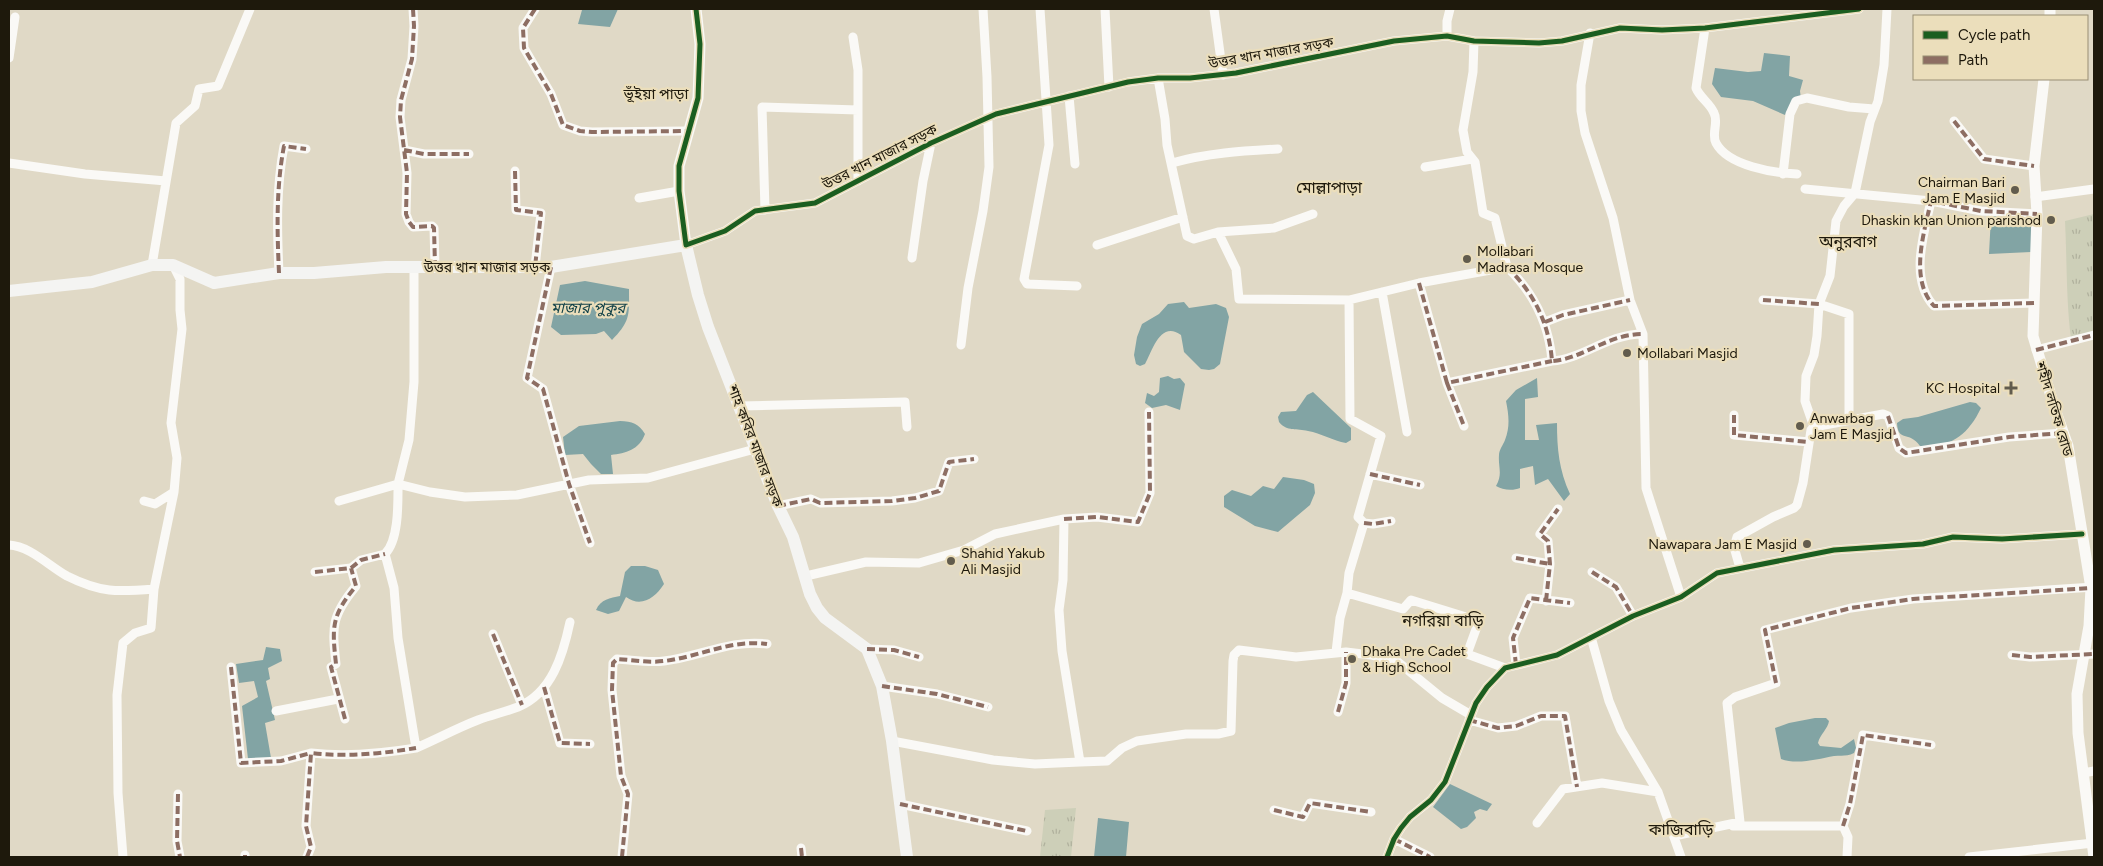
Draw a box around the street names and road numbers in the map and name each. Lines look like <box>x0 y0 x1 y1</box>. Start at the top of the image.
street label: উত্তর খান মাজার সড়ক <box>1206 34 1335 73</box>
street label: উত্তর খান মাজার সড়ক <box>819 120 941 194</box>
street label: উত্তর খান মাজার সড়ক <box>423 259 551 276</box>
street label: শহীদ লতিফ রোড <box>2031 359 2077 459</box>
street label: শাহ কবির মাজার সড়ক <box>724 382 786 510</box>

